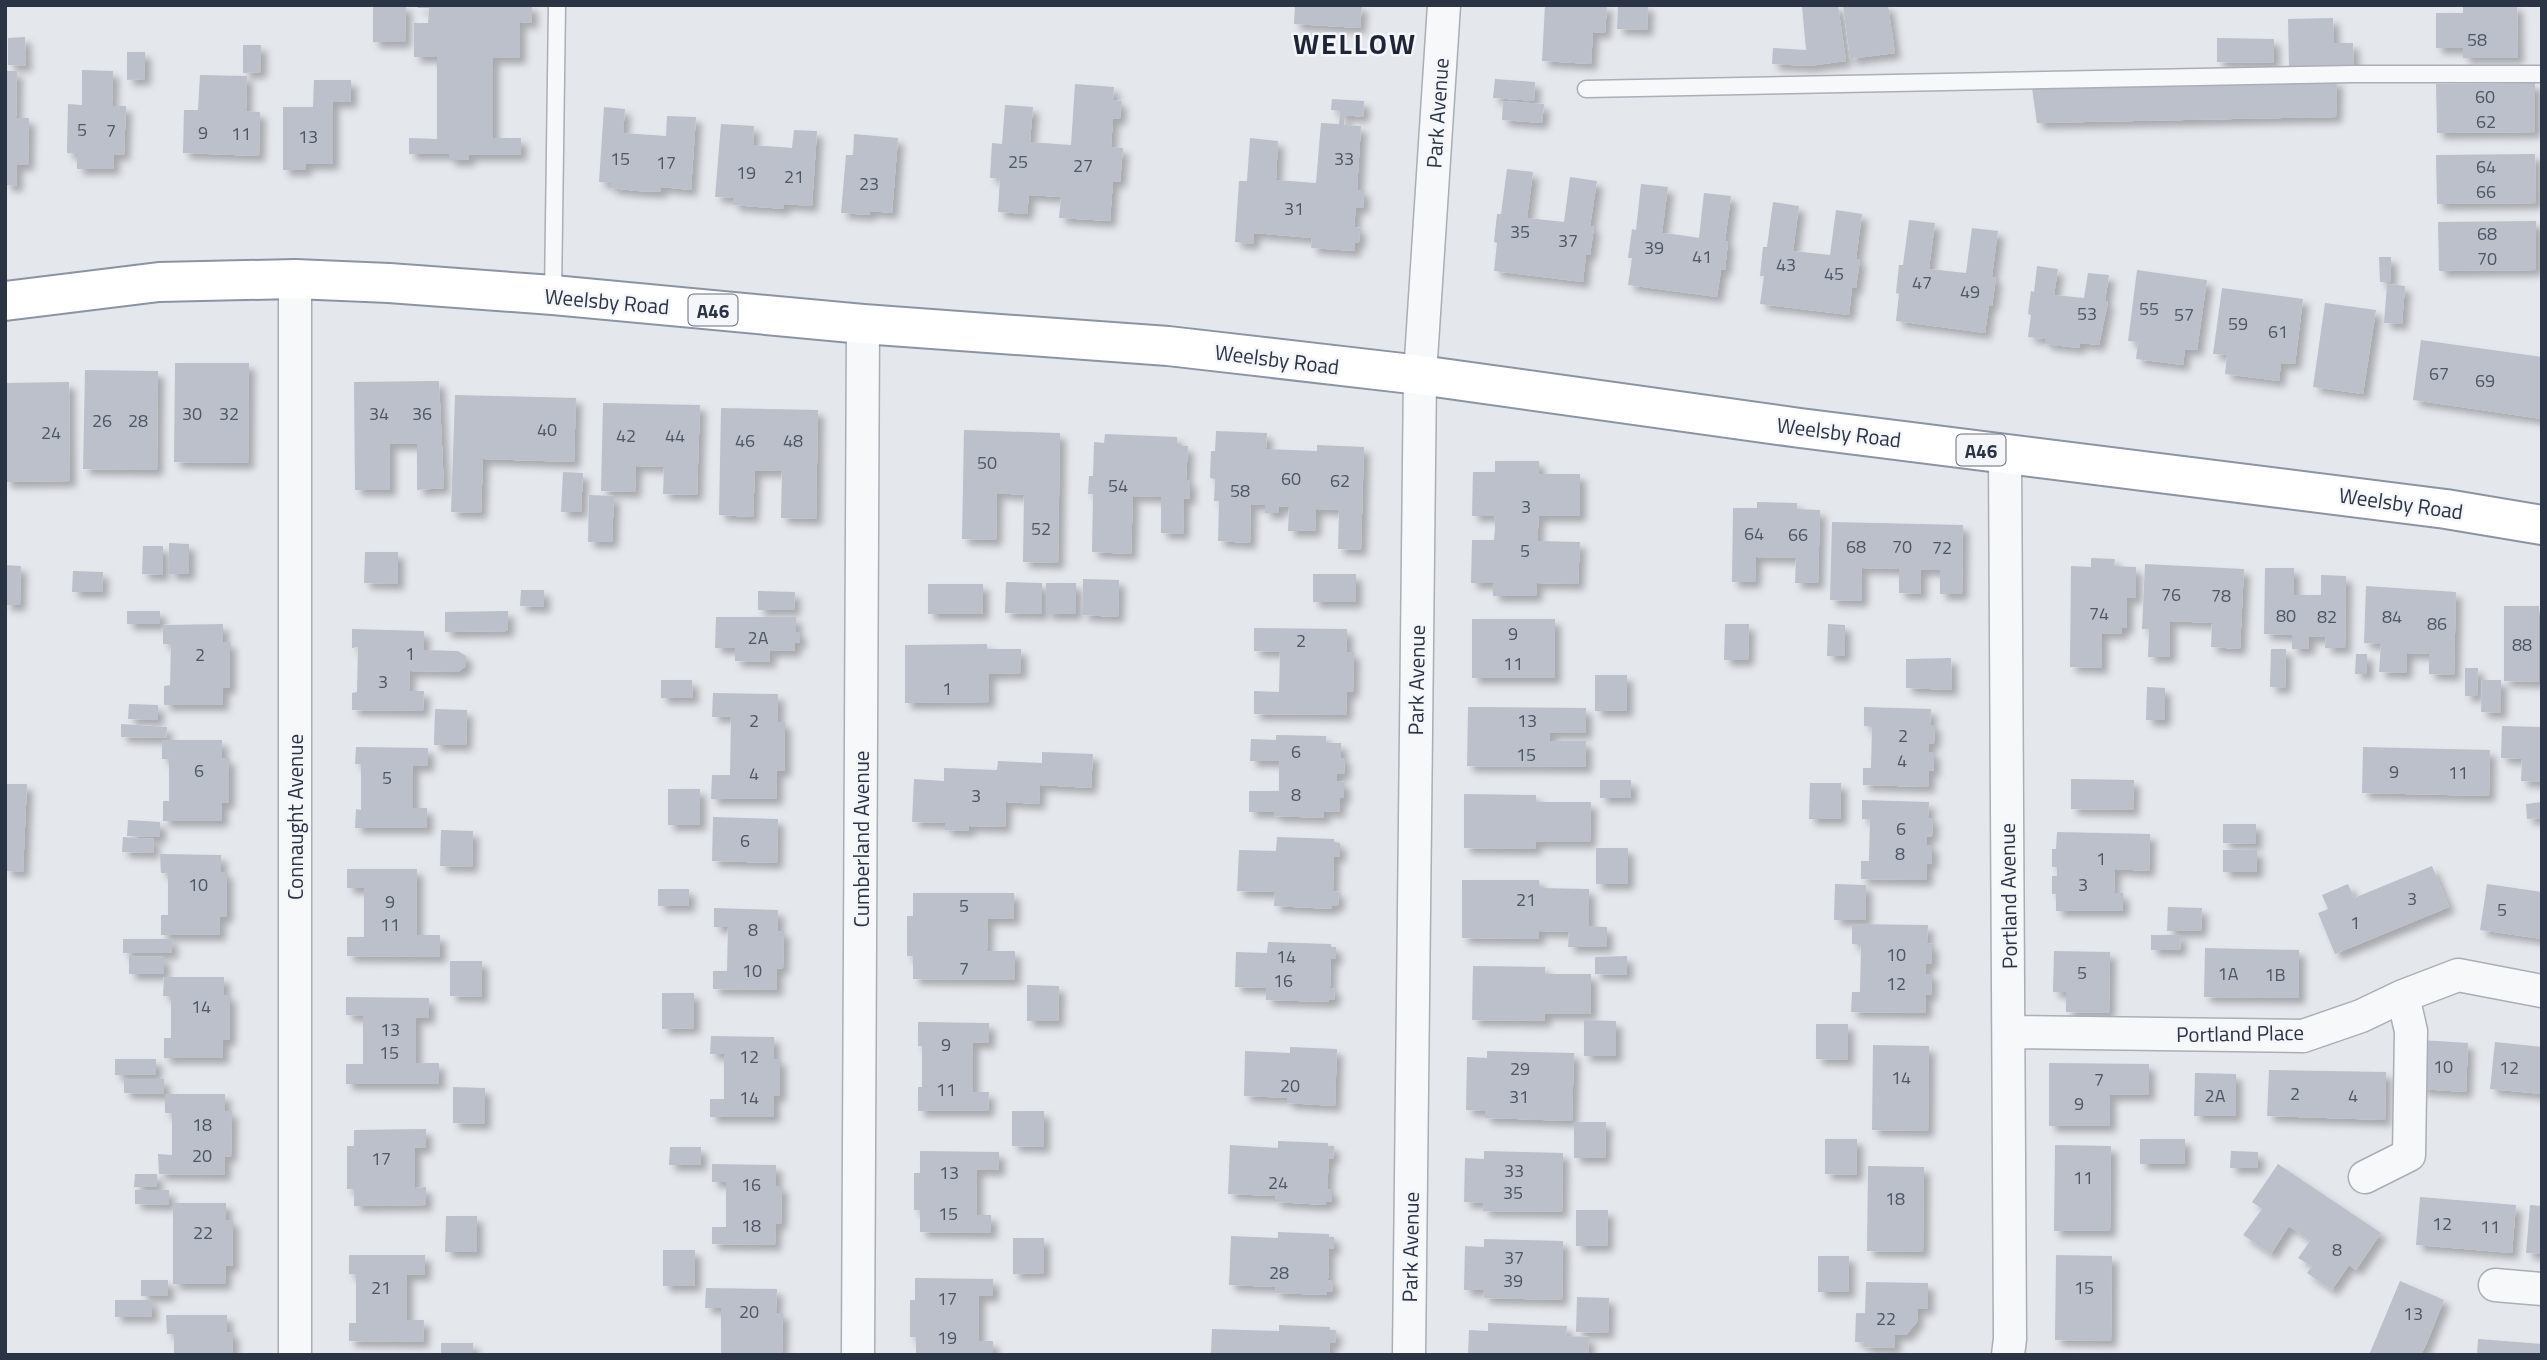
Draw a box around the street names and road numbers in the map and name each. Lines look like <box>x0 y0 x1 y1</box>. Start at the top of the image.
street label: Park Avenue <box>1417 57 1457 169</box>
street label: Weelsby Road <box>543 280 671 322</box>
road number: A46 <box>688 294 738 326</box>
street label: Weelsby Road <box>1213 335 1341 383</box>
street label: Weelsby Road <box>1775 408 1903 456</box>
road number: A46 <box>1956 435 2006 466</box>
street label: Weelsby Road <box>2337 478 2465 528</box>
street label: Park Avenue <box>1399 624 1433 736</box>
street label: Connaught Avenue <box>279 734 311 900</box>
street label: Cumberland Avenue <box>845 751 877 927</box>
street label: Portland Avenue <box>1991 823 2025 969</box>
street label: Portland Place <box>2176 1016 2304 1050</box>
street label: Park Avenue <box>1393 1191 1427 1303</box>

